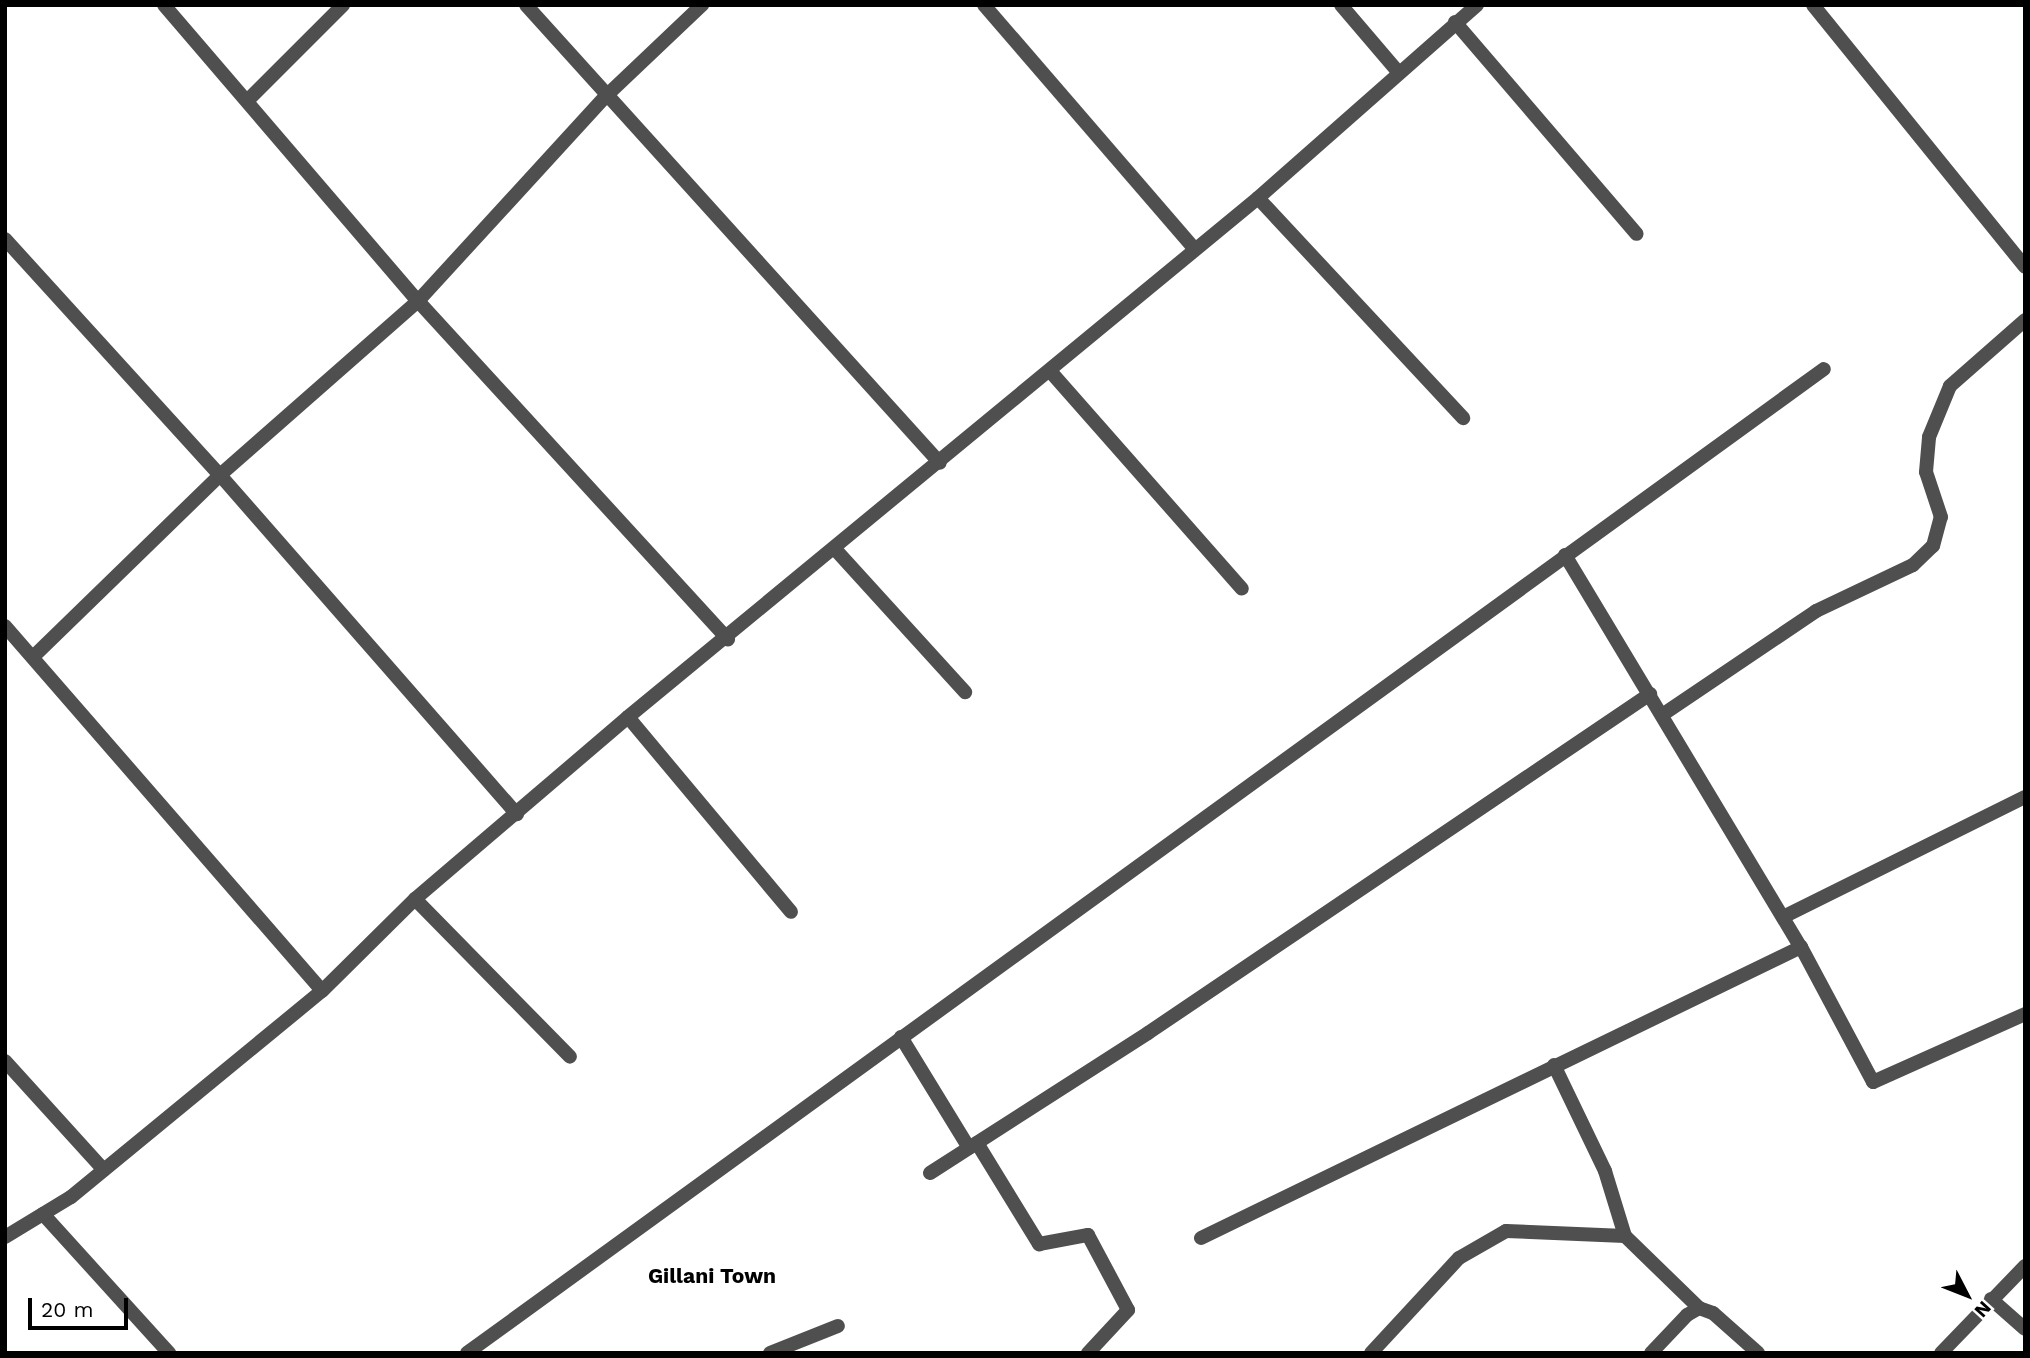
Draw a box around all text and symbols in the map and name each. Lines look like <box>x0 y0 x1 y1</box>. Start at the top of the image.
north arrow <box>1932 1260 2002 1330</box>
district label: Gillani Town <box>648 1263 776 1289</box>
scale bar <box>32 1284 131 1328</box>
text: N <box>1970 1296 1996 1322</box>
text: 20 m <box>41 1297 93 1322</box>

